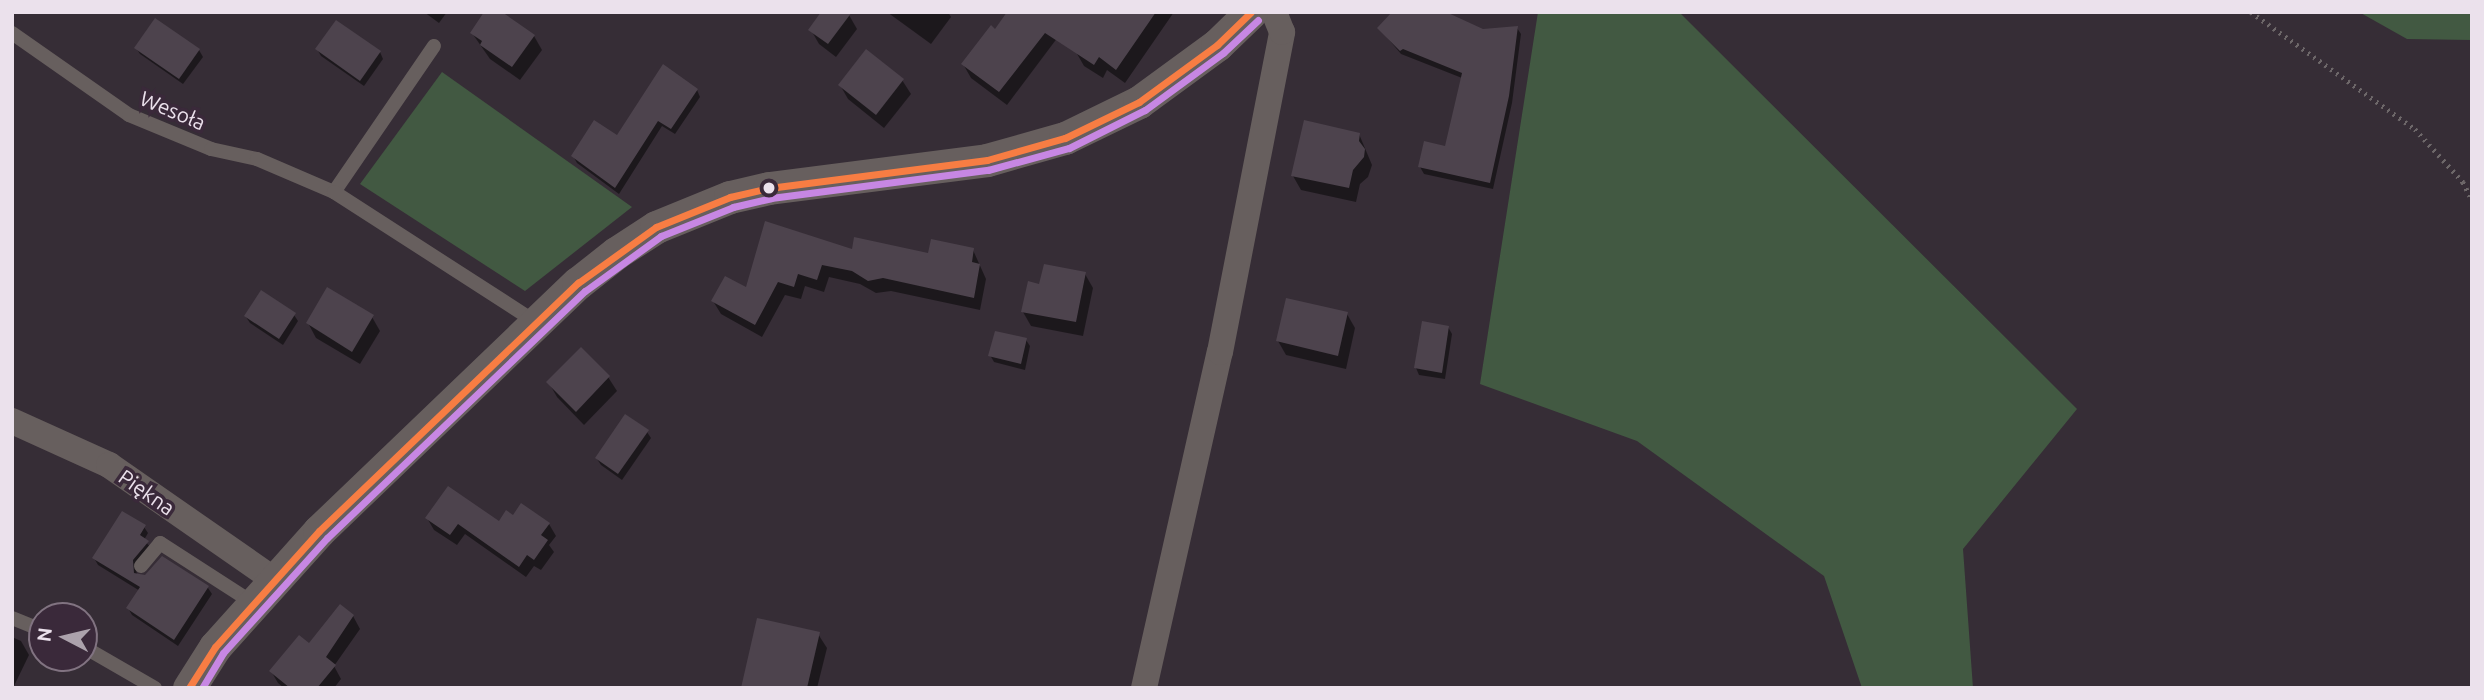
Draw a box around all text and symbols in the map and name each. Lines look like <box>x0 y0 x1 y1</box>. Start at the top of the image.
street label: Wesoła <box>137 85 209 135</box>
unlabelled marker <box>762 181 776 195</box>
street label: Piękna <box>114 464 180 520</box>
north arrow <box>28 602 98 672</box>
text: N <box>32 626 56 643</box>

